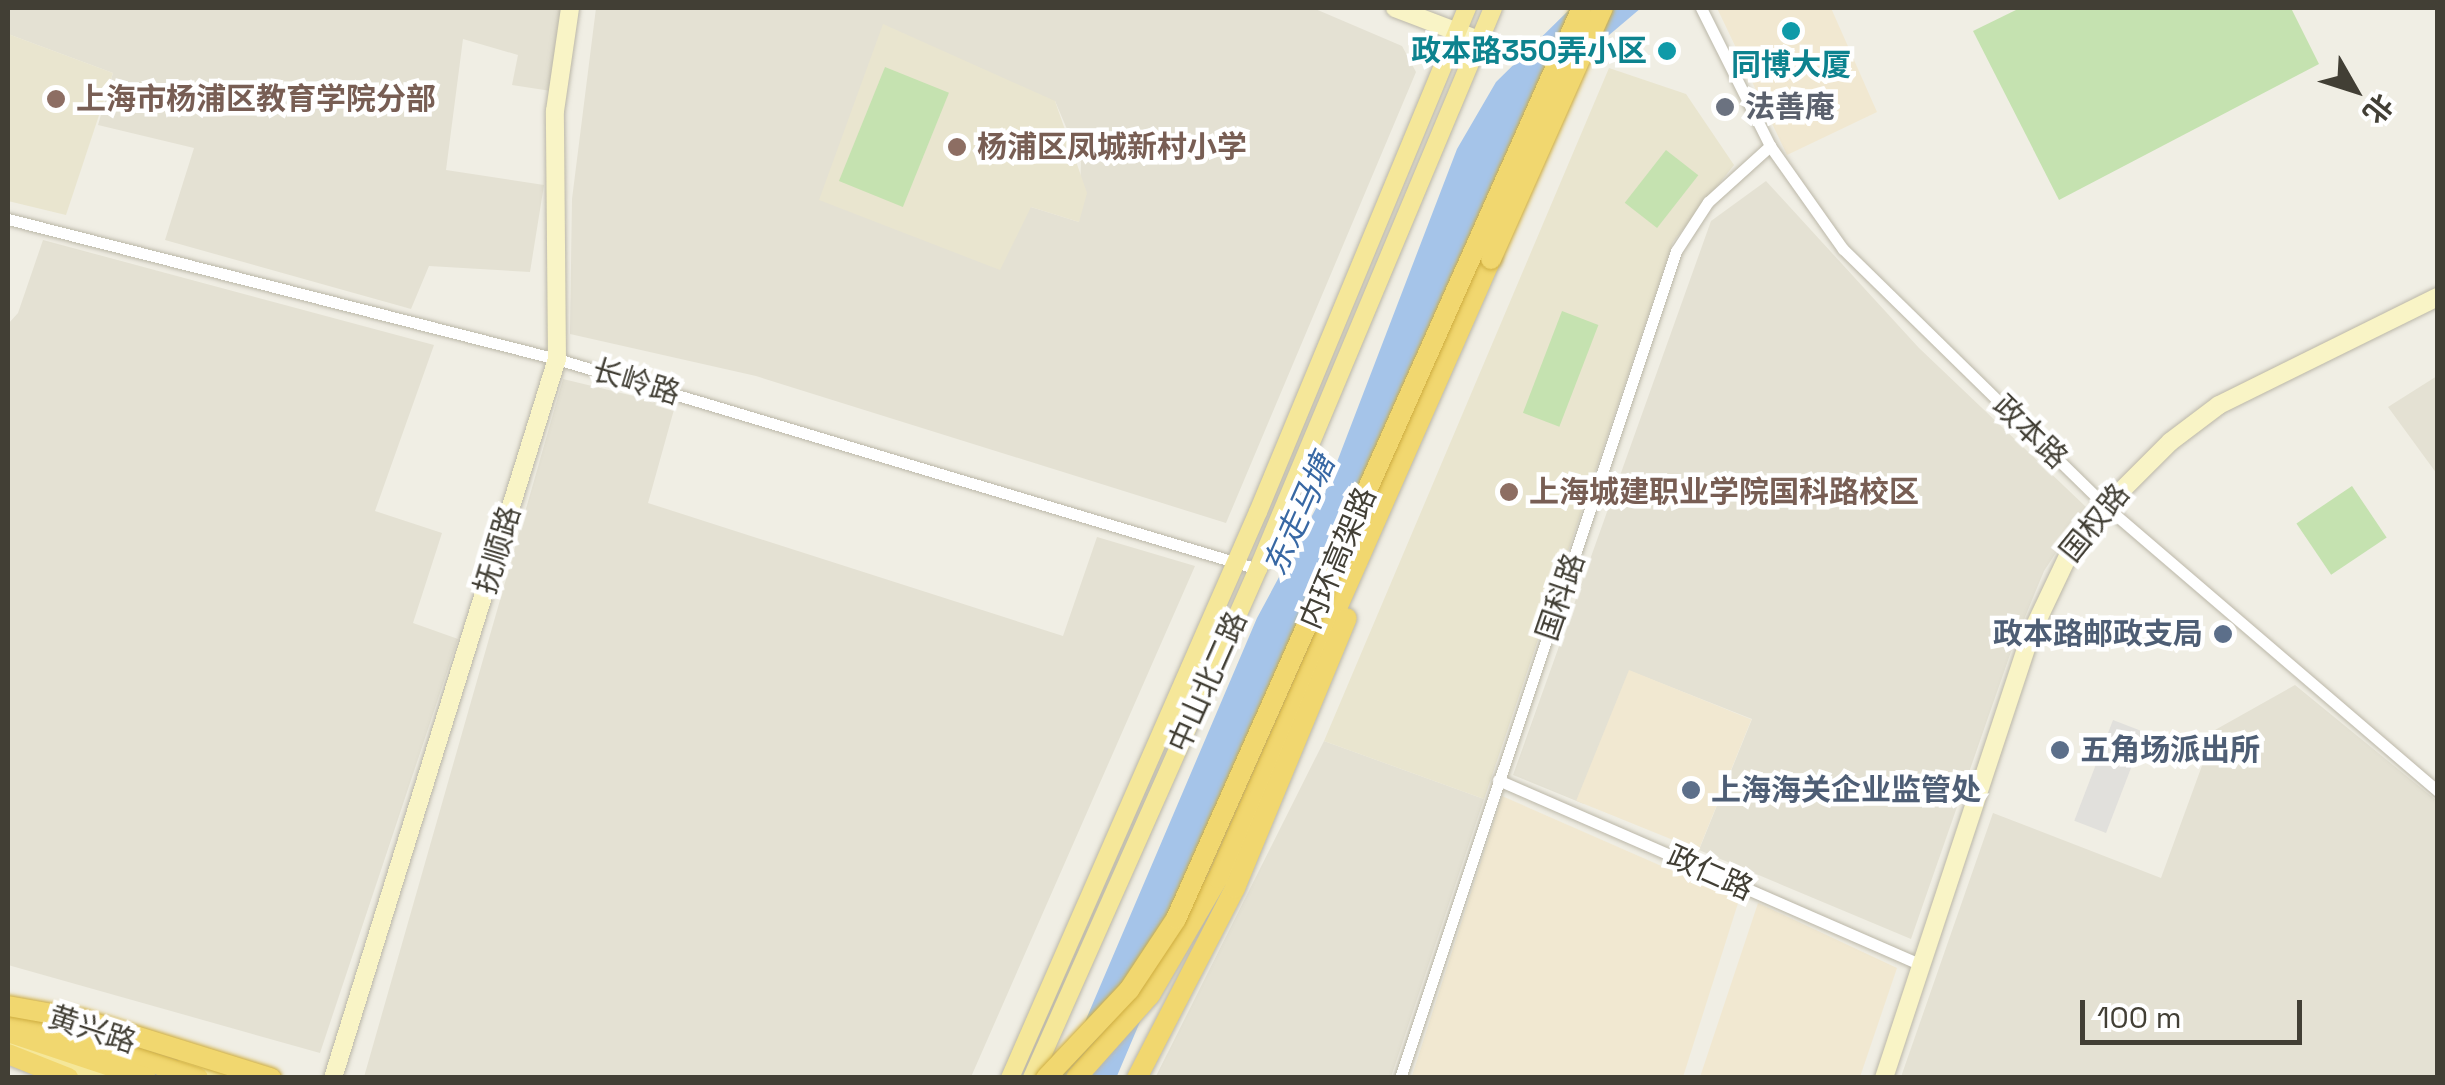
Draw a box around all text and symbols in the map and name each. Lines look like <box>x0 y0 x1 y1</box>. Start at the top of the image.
marker: 同博大厦 <box>1780 20 1802 42</box>
place label: 政本路350弄小区 <box>1411 33 1647 69</box>
marker: 政本路350弄小区 <box>1656 40 1678 62</box>
north arrow <box>2305 40 2405 140</box>
place label: 同博大厦 <box>1731 47 1851 83</box>
place label: 上海市杨浦区教育学院分部 <box>76 81 436 117</box>
text: 北 <box>2356 87 2401 131</box>
marker: 上海市杨浦区教育学院分部 <box>45 88 67 110</box>
place label: 法善庵 <box>1745 89 1835 125</box>
marker: 法善庵 <box>1714 96 1736 118</box>
place label: 杨浦区凤城新村小学 <box>977 129 1247 165</box>
marker: 杨浦区凤城新村小学 <box>946 136 968 158</box>
street label: 长岭路 <box>588 352 684 412</box>
street label: 政本路 <box>1985 388 2075 476</box>
water label: 东走马塘 <box>1255 449 1343 581</box>
place label: 上海城建职业学院国科路校区 <box>1529 474 1919 510</box>
street label: 国权路 <box>2053 477 2137 569</box>
marker: 上海城建职业学院国科路校区 <box>1498 481 1520 503</box>
street label: 内环高架路 <box>1292 482 1384 634</box>
street label: 抚顺路 <box>468 502 528 598</box>
street label: 国科路 <box>1529 549 1593 645</box>
street label: 中山北二路 <box>1161 606 1255 758</box>
place label: 政本路邮政支局 <box>1993 616 2203 652</box>
marker: 政本路邮政支局 <box>2212 623 2234 645</box>
place label: 五角场派出所 <box>2080 732 2260 768</box>
marker: 五角场派出所 <box>2049 739 2071 761</box>
place label: 上海海关企业监管处 <box>1711 772 1981 808</box>
marker: 上海海关企业监管处 <box>1680 779 1702 801</box>
street label: 政仁路 <box>1662 838 1758 908</box>
scale bar <box>2085 980 2308 1042</box>
text: 100 m <box>2097 998 2182 1037</box>
street label: 黄兴路 <box>44 999 140 1061</box>

